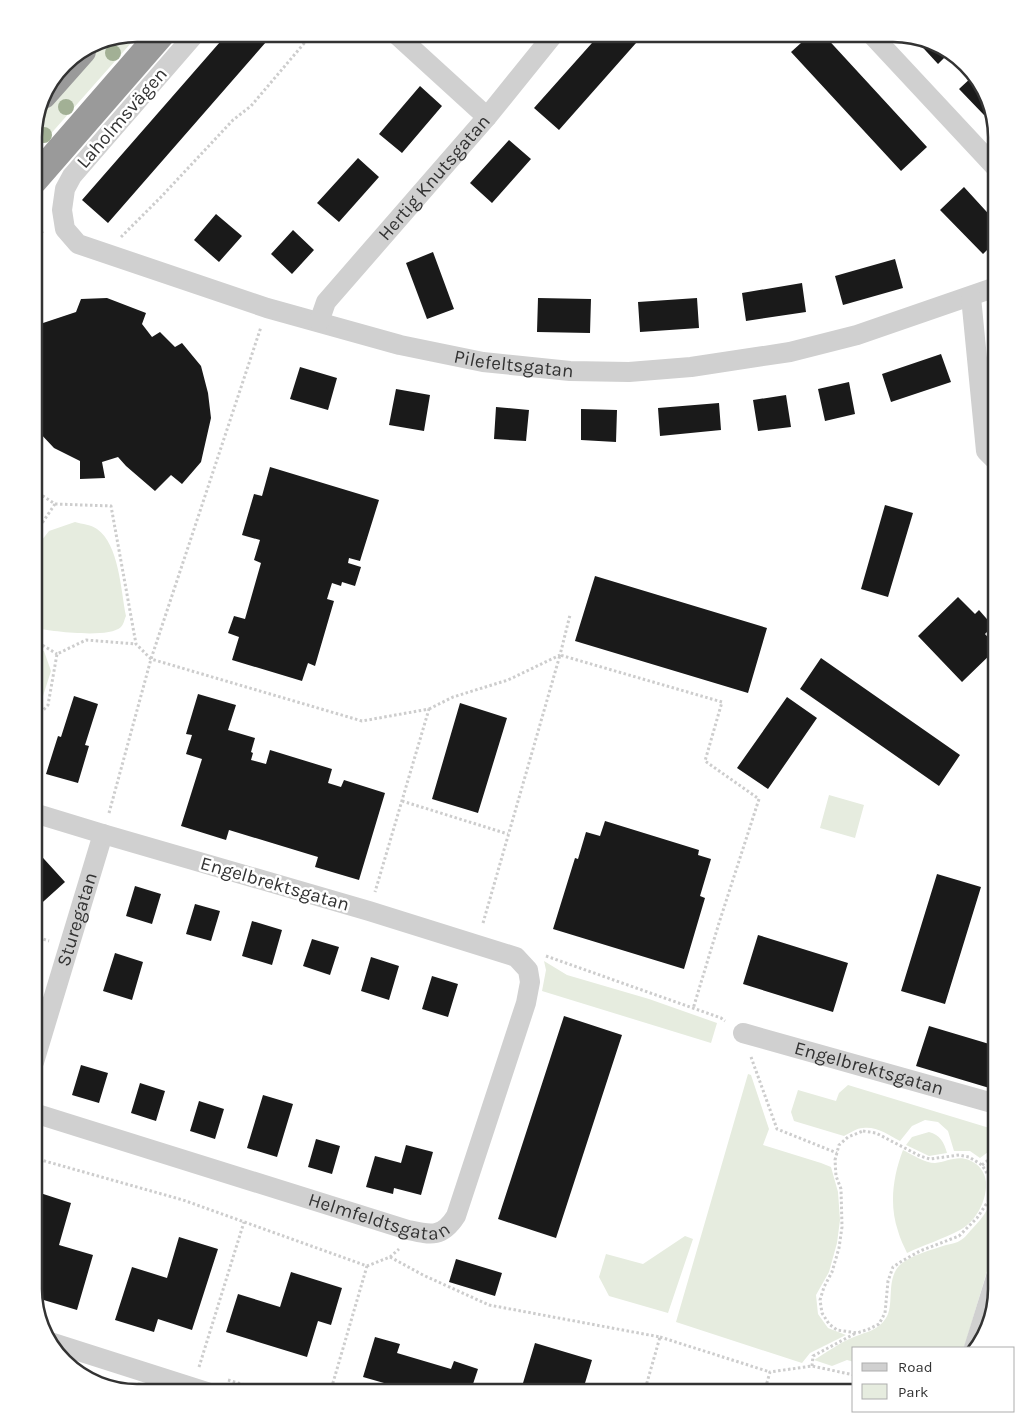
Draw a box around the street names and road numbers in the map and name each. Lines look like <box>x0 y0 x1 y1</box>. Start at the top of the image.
street label: Laholmsvägen <box>72 63 172 173</box>
street label: Hertig Knutsgatan <box>374 110 495 245</box>
street label: Pilefeltsgatan <box>452 345 575 382</box>
street label: Engelbrektsgatan <box>198 852 352 916</box>
street label: Sturegatan <box>53 870 102 969</box>
street label: Engelbrektsgatan <box>792 1037 946 1100</box>
street label: Helmfeldtsgatan <box>306 1189 454 1245</box>

